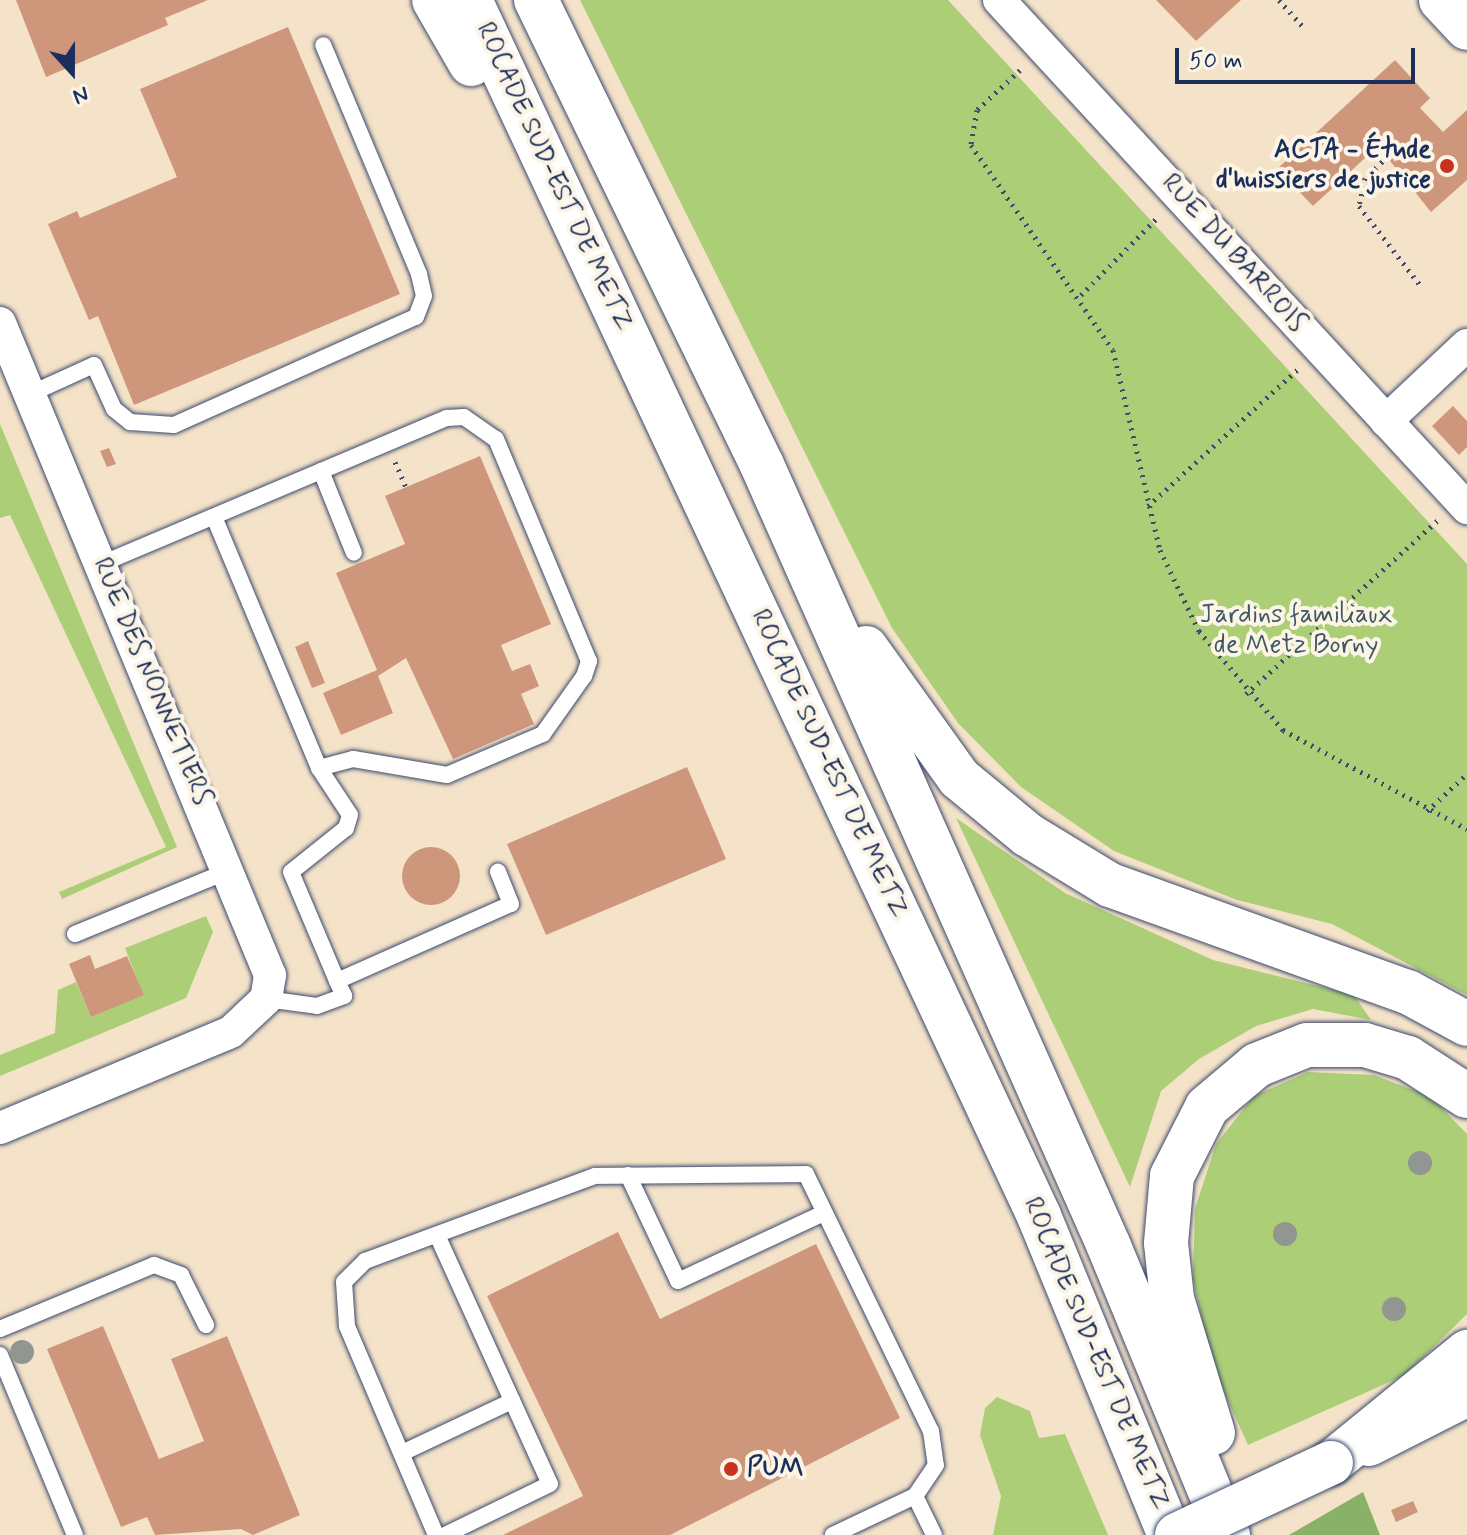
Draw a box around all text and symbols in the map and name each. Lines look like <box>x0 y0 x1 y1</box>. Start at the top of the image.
street label: ROCADE SUD-EST DE METZ <box>469 20 637 334</box>
north arrow <box>32 32 112 112</box>
scale bar <box>1179 32 1419 82</box>
text: 50 m <box>1189 46 1243 77</box>
text: N <box>69 79 92 110</box>
place label: ACTA - Étude d'huissiers de justice <box>1215 135 1431 196</box>
marker: ACTA - Étude d'huissiers de justice <box>1438 157 1456 175</box>
street label: RUE DU BARROIS <box>1153 168 1313 340</box>
street label: RUE DES NONNETIERS <box>85 554 217 810</box>
park label: Jardins familiaux de Metz Borny <box>1197 600 1395 662</box>
street label: ROCADE SUD-EST DE METZ <box>744 607 912 921</box>
street label: ROCADE SUD-EST DE METZ <box>1016 1195 1174 1513</box>
place label: PUM <box>747 1453 804 1485</box>
marker: PUM <box>722 1460 740 1478</box>

